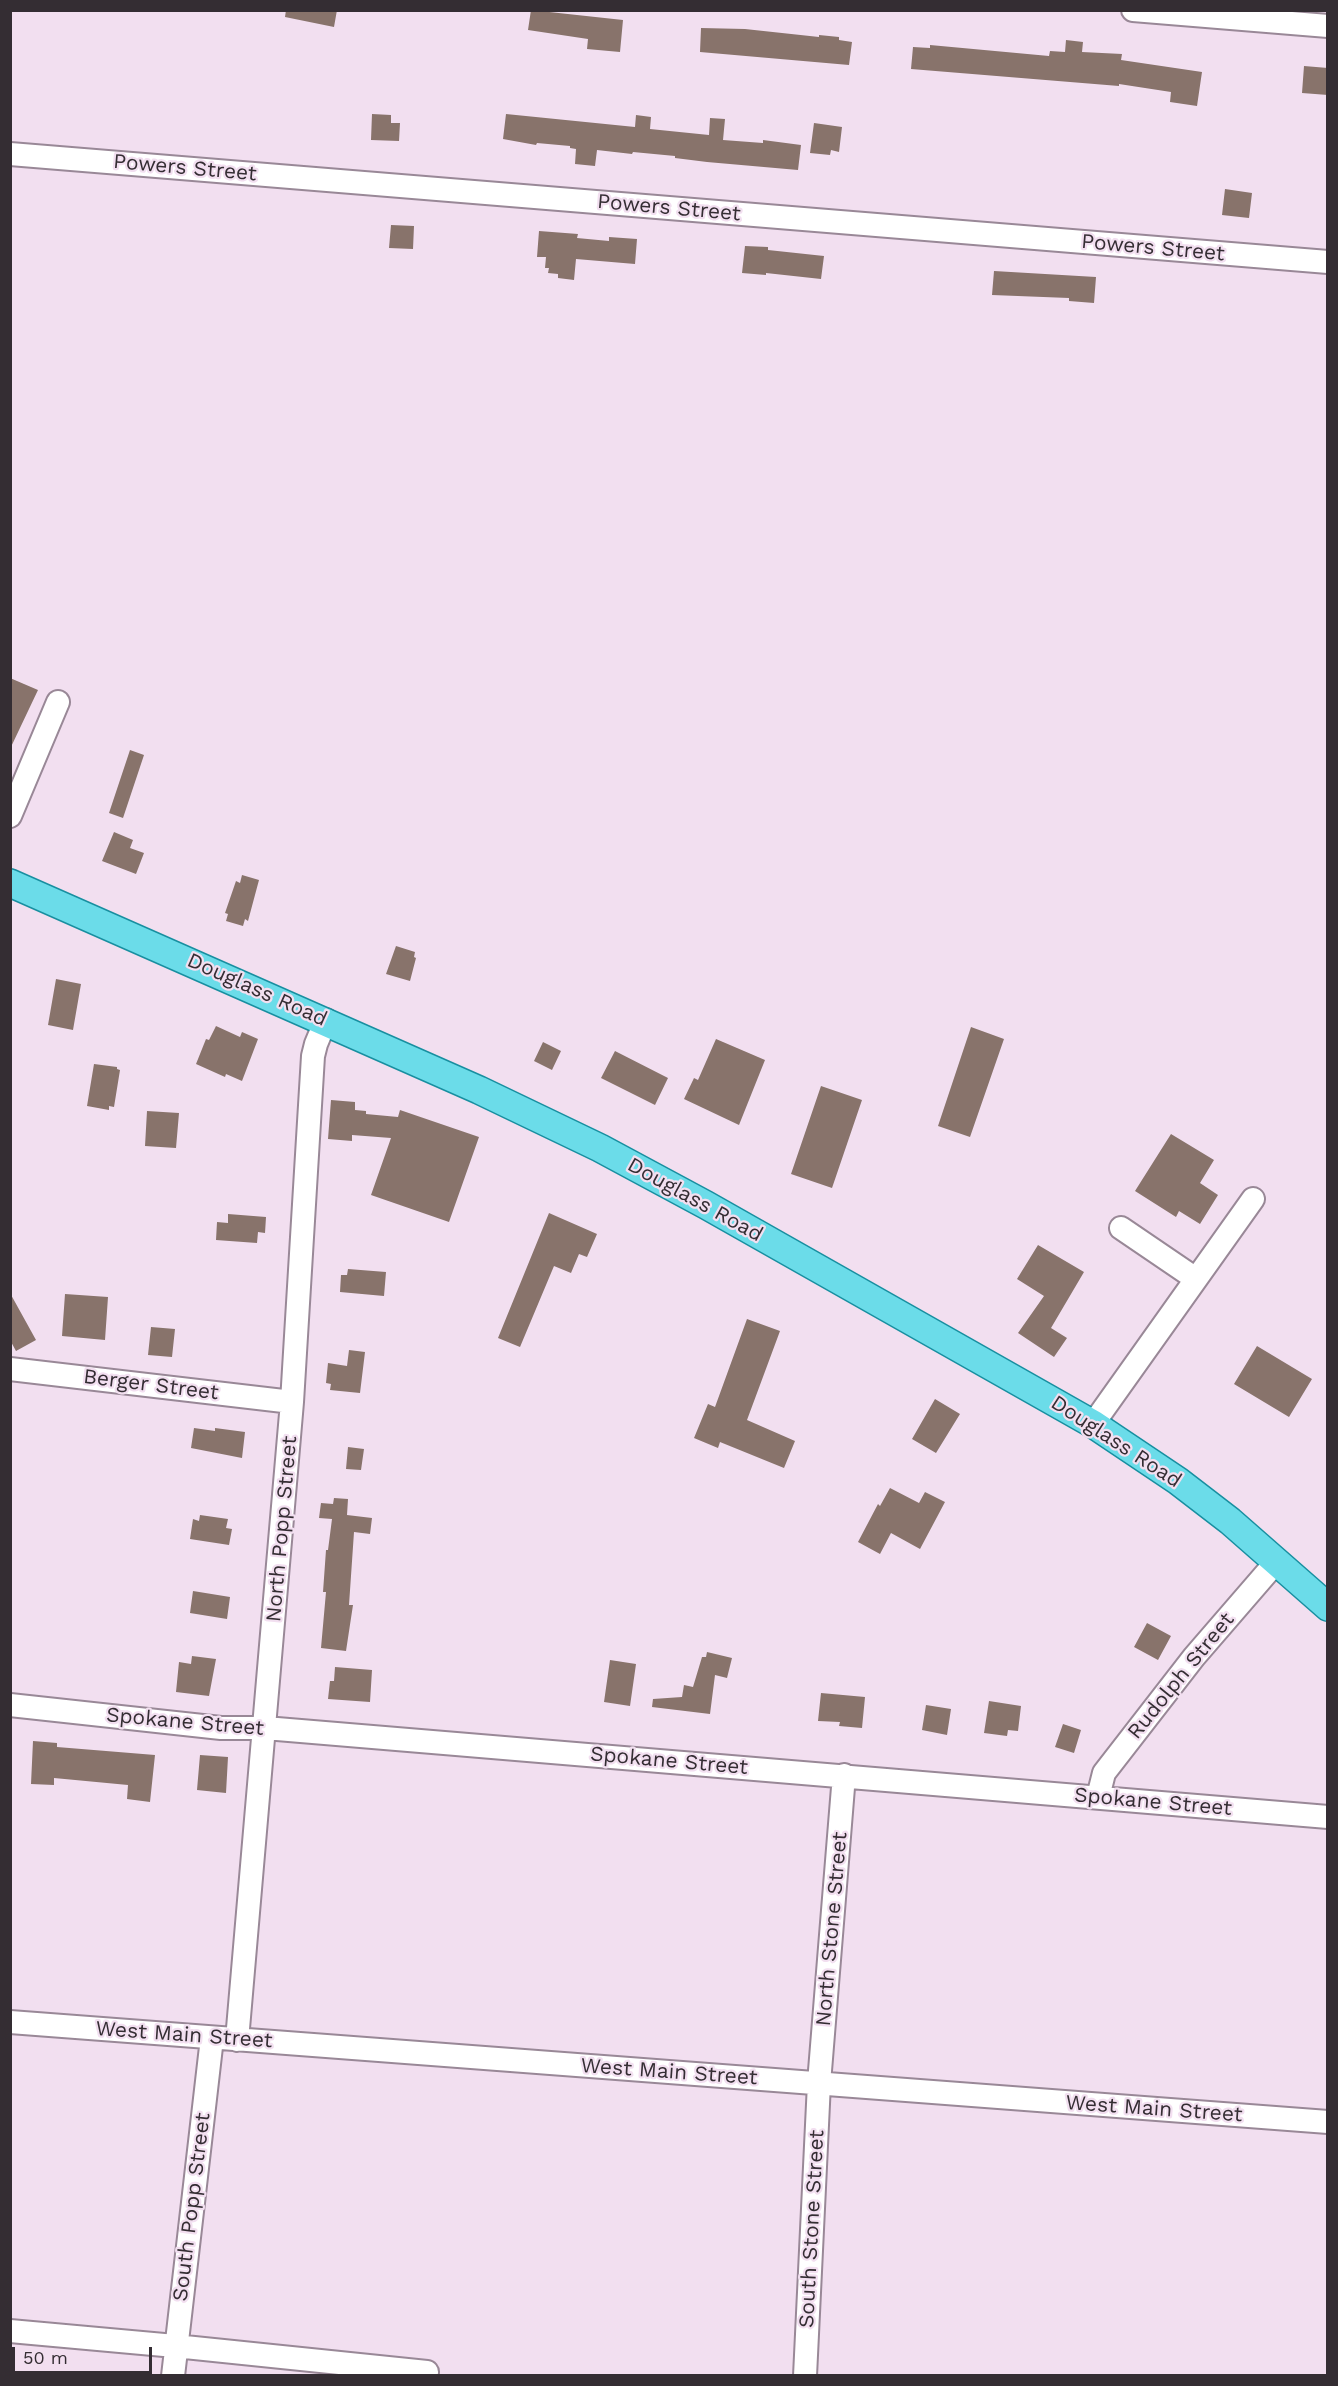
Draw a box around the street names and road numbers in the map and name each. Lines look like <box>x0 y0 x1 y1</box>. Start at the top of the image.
street label: Powers Street <box>112 149 258 187</box>
street label: Powers Street <box>596 189 742 227</box>
street label: Powers Street <box>1080 229 1226 267</box>
street label: Douglass Road <box>183 948 331 1032</box>
street label: Douglass Road <box>623 1152 767 1248</box>
street label: Berger Street <box>82 1364 220 1406</box>
street label: Douglass Road <box>1046 1390 1186 1494</box>
street label: North Popp Street <box>261 1435 303 1623</box>
street label: Rudolph Street <box>1122 1608 1240 1744</box>
street label: Spokane Street <box>105 1703 265 1741</box>
street label: Spokane Street <box>589 1742 749 1780</box>
street label: Spokane Street <box>1073 1783 1233 1821</box>
street label: North Stone Street <box>811 1831 853 2027</box>
street label: West Main Street <box>95 2016 273 2054</box>
street label: West Main Street <box>580 2053 758 2091</box>
street label: West Main Street <box>1065 2090 1243 2128</box>
street label: South Popp Street <box>168 2111 216 2303</box>
street label: South Stone Street <box>794 2129 830 2329</box>

